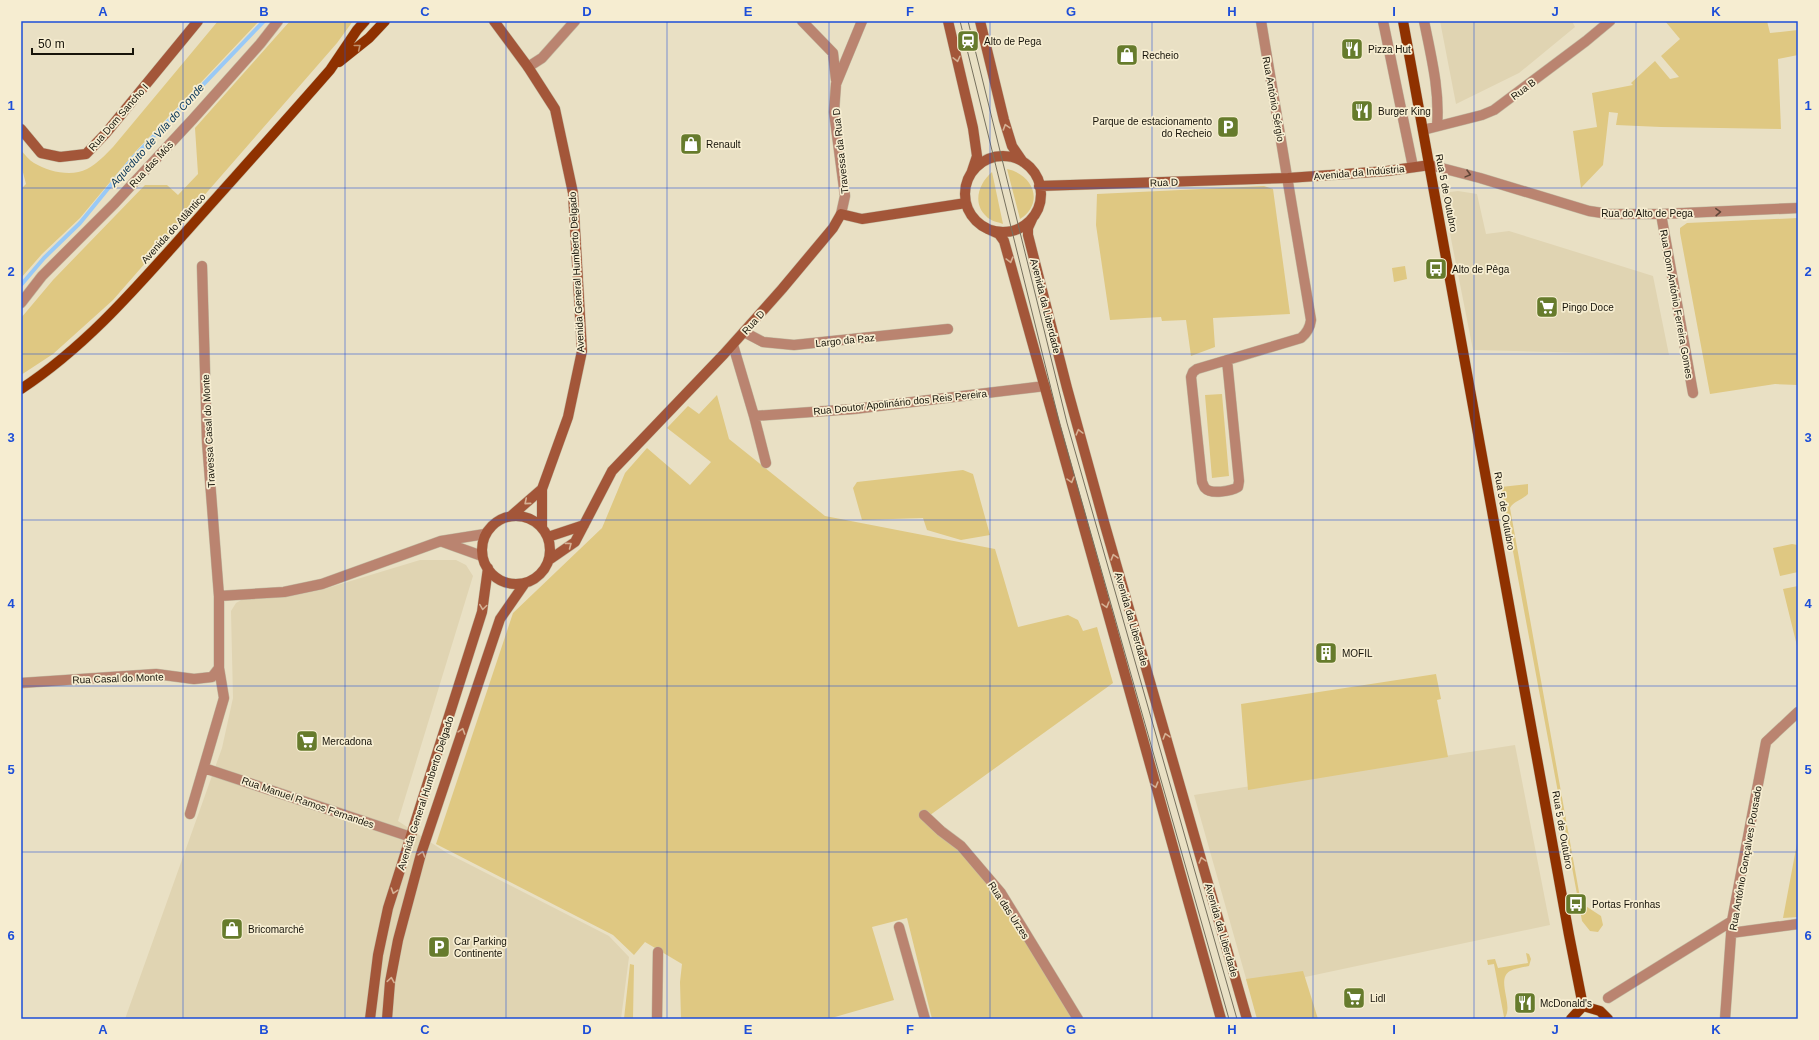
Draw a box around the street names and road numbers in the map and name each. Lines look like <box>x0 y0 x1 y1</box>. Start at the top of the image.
street label: Rua António Sérgio <box>1261 56 1286 143</box>
street label: Rua B <box>1509 76 1538 102</box>
street label: Rua Dom Sancho I <box>87 82 150 153</box>
street label: Travessa da Rua D <box>831 108 850 194</box>
street label: Rua das Mós <box>127 139 175 190</box>
street label: Rua 5 de Outubro <box>1434 153 1460 234</box>
street label: Avenida da Indústria <box>1313 163 1405 182</box>
street label: Rua D <box>1150 177 1178 188</box>
street label: Avenida do Atlântico <box>139 191 208 266</box>
street label: Avenida General Humberto Delgado <box>567 191 586 353</box>
street label: Rua do Alto de Pega <box>1601 208 1693 219</box>
street label: Rua Dom António Ferreira Gomes <box>1658 229 1695 379</box>
street label: Avenida da Liberdade <box>1028 258 1063 355</box>
street label: Rua D <box>740 308 767 337</box>
street label: Largo da Paz <box>815 332 875 349</box>
street label: Travessa Casal do Monte <box>200 374 217 488</box>
street label: Rua Doutor Apolinário dos Reis Pereira <box>813 388 988 417</box>
street label: Rua 5 de Outubro <box>1492 471 1517 552</box>
street label: Avenida da Liberdade <box>1113 571 1150 668</box>
street label: Rua Casal do Monte <box>72 671 164 686</box>
street label: Avenida General Humberto Delgado <box>395 714 456 871</box>
street label: Rua Manuel Ramos Fernandes <box>240 775 375 830</box>
street label: Rua António Gonçalves Pousado <box>1727 784 1764 931</box>
street label: Rua 5 de Outubro <box>1550 790 1575 871</box>
street label: Rua das Urzes <box>986 880 1031 941</box>
street label: Avenida da Liberdade <box>1203 882 1240 979</box>

